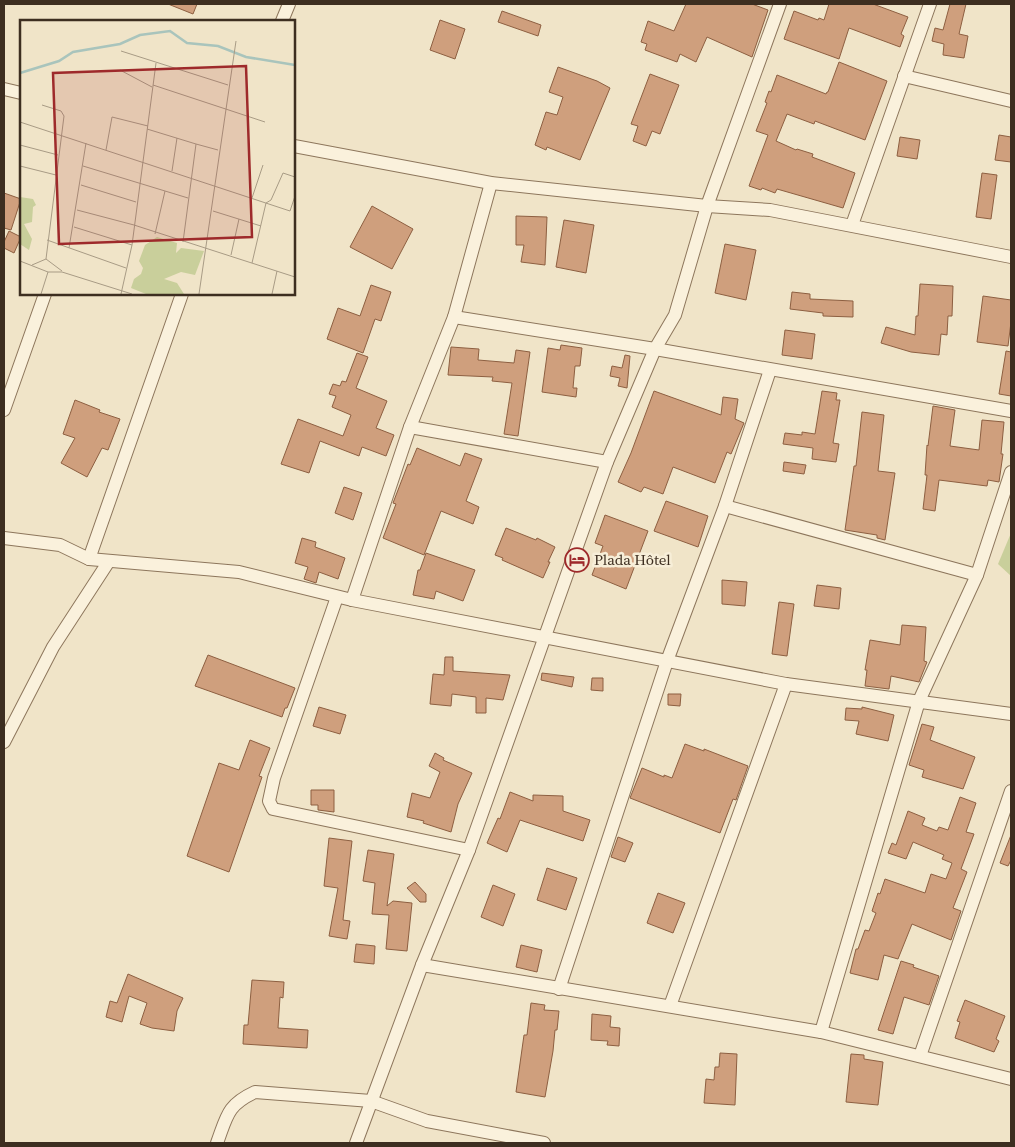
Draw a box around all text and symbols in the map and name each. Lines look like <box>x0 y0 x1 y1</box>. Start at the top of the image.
inset map <box>20 20 295 295</box>
hotel icon: Plada Hôtel <box>564 547 590 573</box>
place label: Plada Hôtel <box>594 549 671 570</box>

